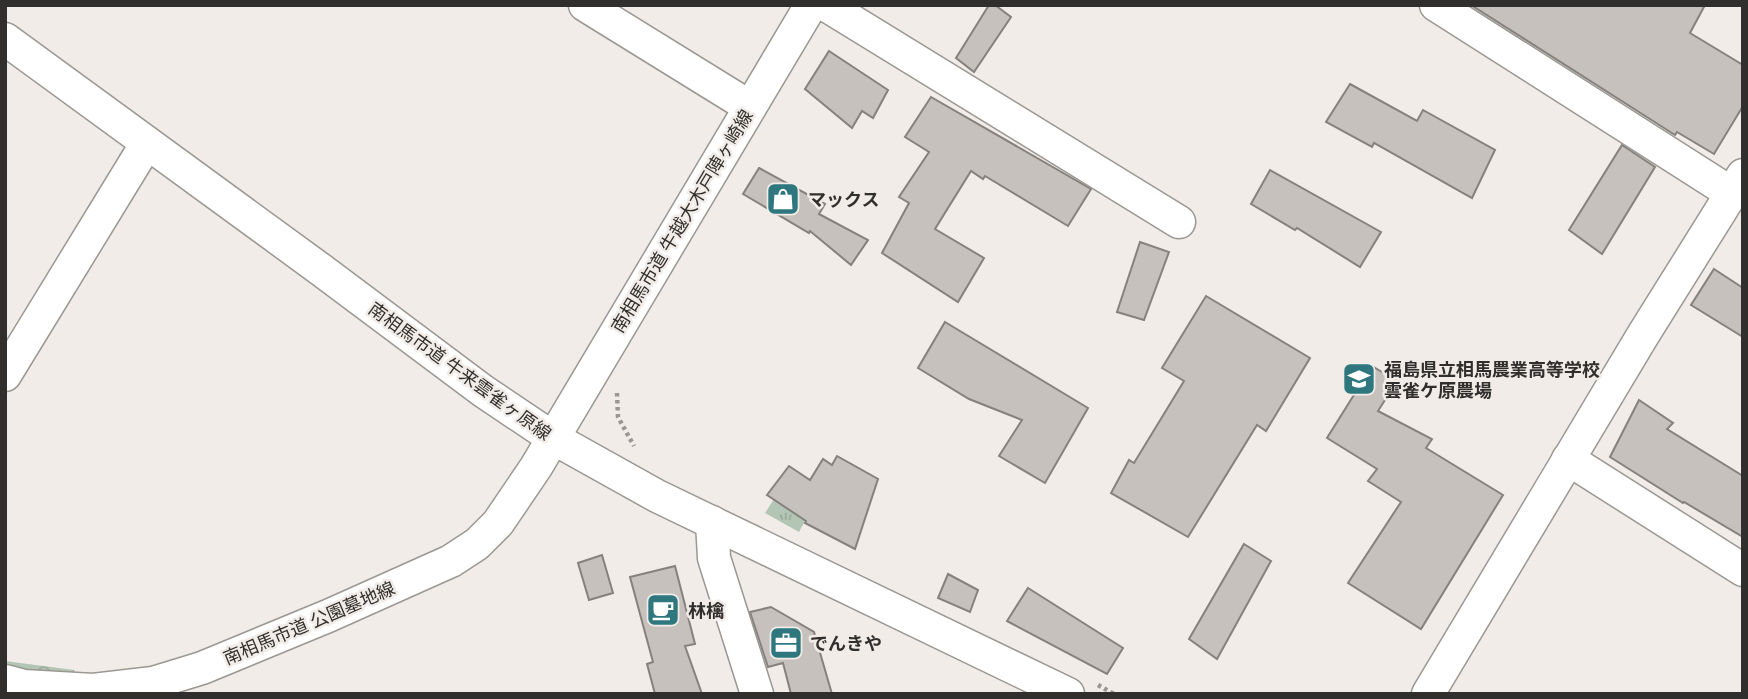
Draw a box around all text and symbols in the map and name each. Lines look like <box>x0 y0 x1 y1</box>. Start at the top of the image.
street label: 南相馬市道 牛越大木戸陣ヶ崎線 <box>605 105 759 337</box>
shop icon: マックス <box>764 180 802 218</box>
place label: マックス <box>808 187 879 212</box>
street label: 南相馬市道 牛来雲雀ヶ原線 <box>364 296 556 446</box>
place label: 福島県立相馬農業高等学校 雲雀ケ原農場 <box>1384 357 1600 403</box>
school or university icon: 福島県立相馬農業高等学校 雲雀ケ原農場 <box>1340 360 1378 398</box>
street label: 南相馬市道 公園墓地線 <box>219 576 399 670</box>
cafe icon: 林檎 <box>644 591 682 629</box>
place label: 林檎 <box>688 598 725 623</box>
office icon: でんきや <box>767 624 805 662</box>
place label: でんきや <box>810 631 882 656</box>

